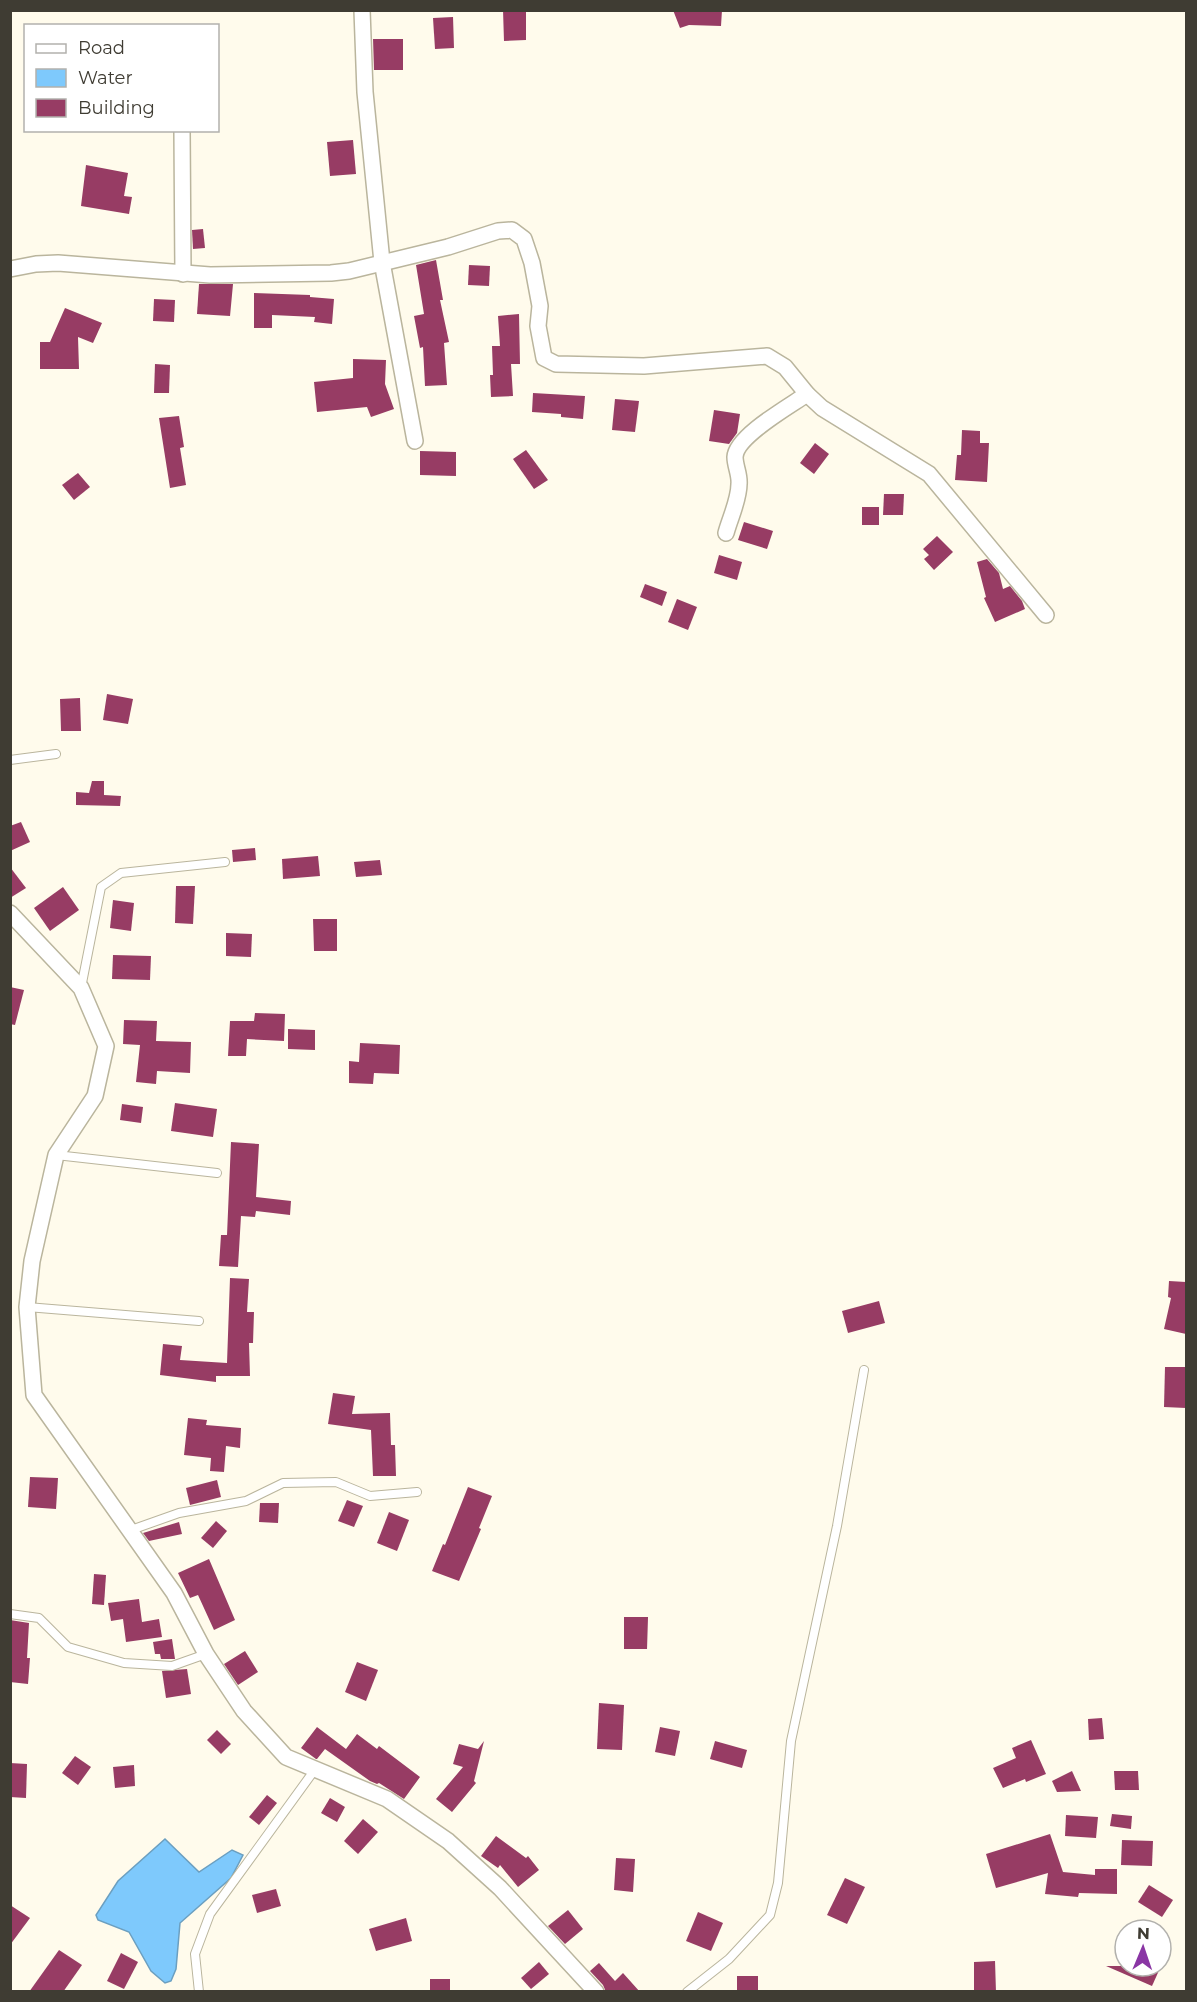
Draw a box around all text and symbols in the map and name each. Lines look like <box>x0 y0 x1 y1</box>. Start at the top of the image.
legend <box>24 24 219 132</box>
text: Road <box>78 37 125 59</box>
text: Water <box>78 67 133 89</box>
text: Building <box>78 97 155 119</box>
north arrow <box>1113 1918 1173 1978</box>
text: N <box>1137 1924 1150 1943</box>

